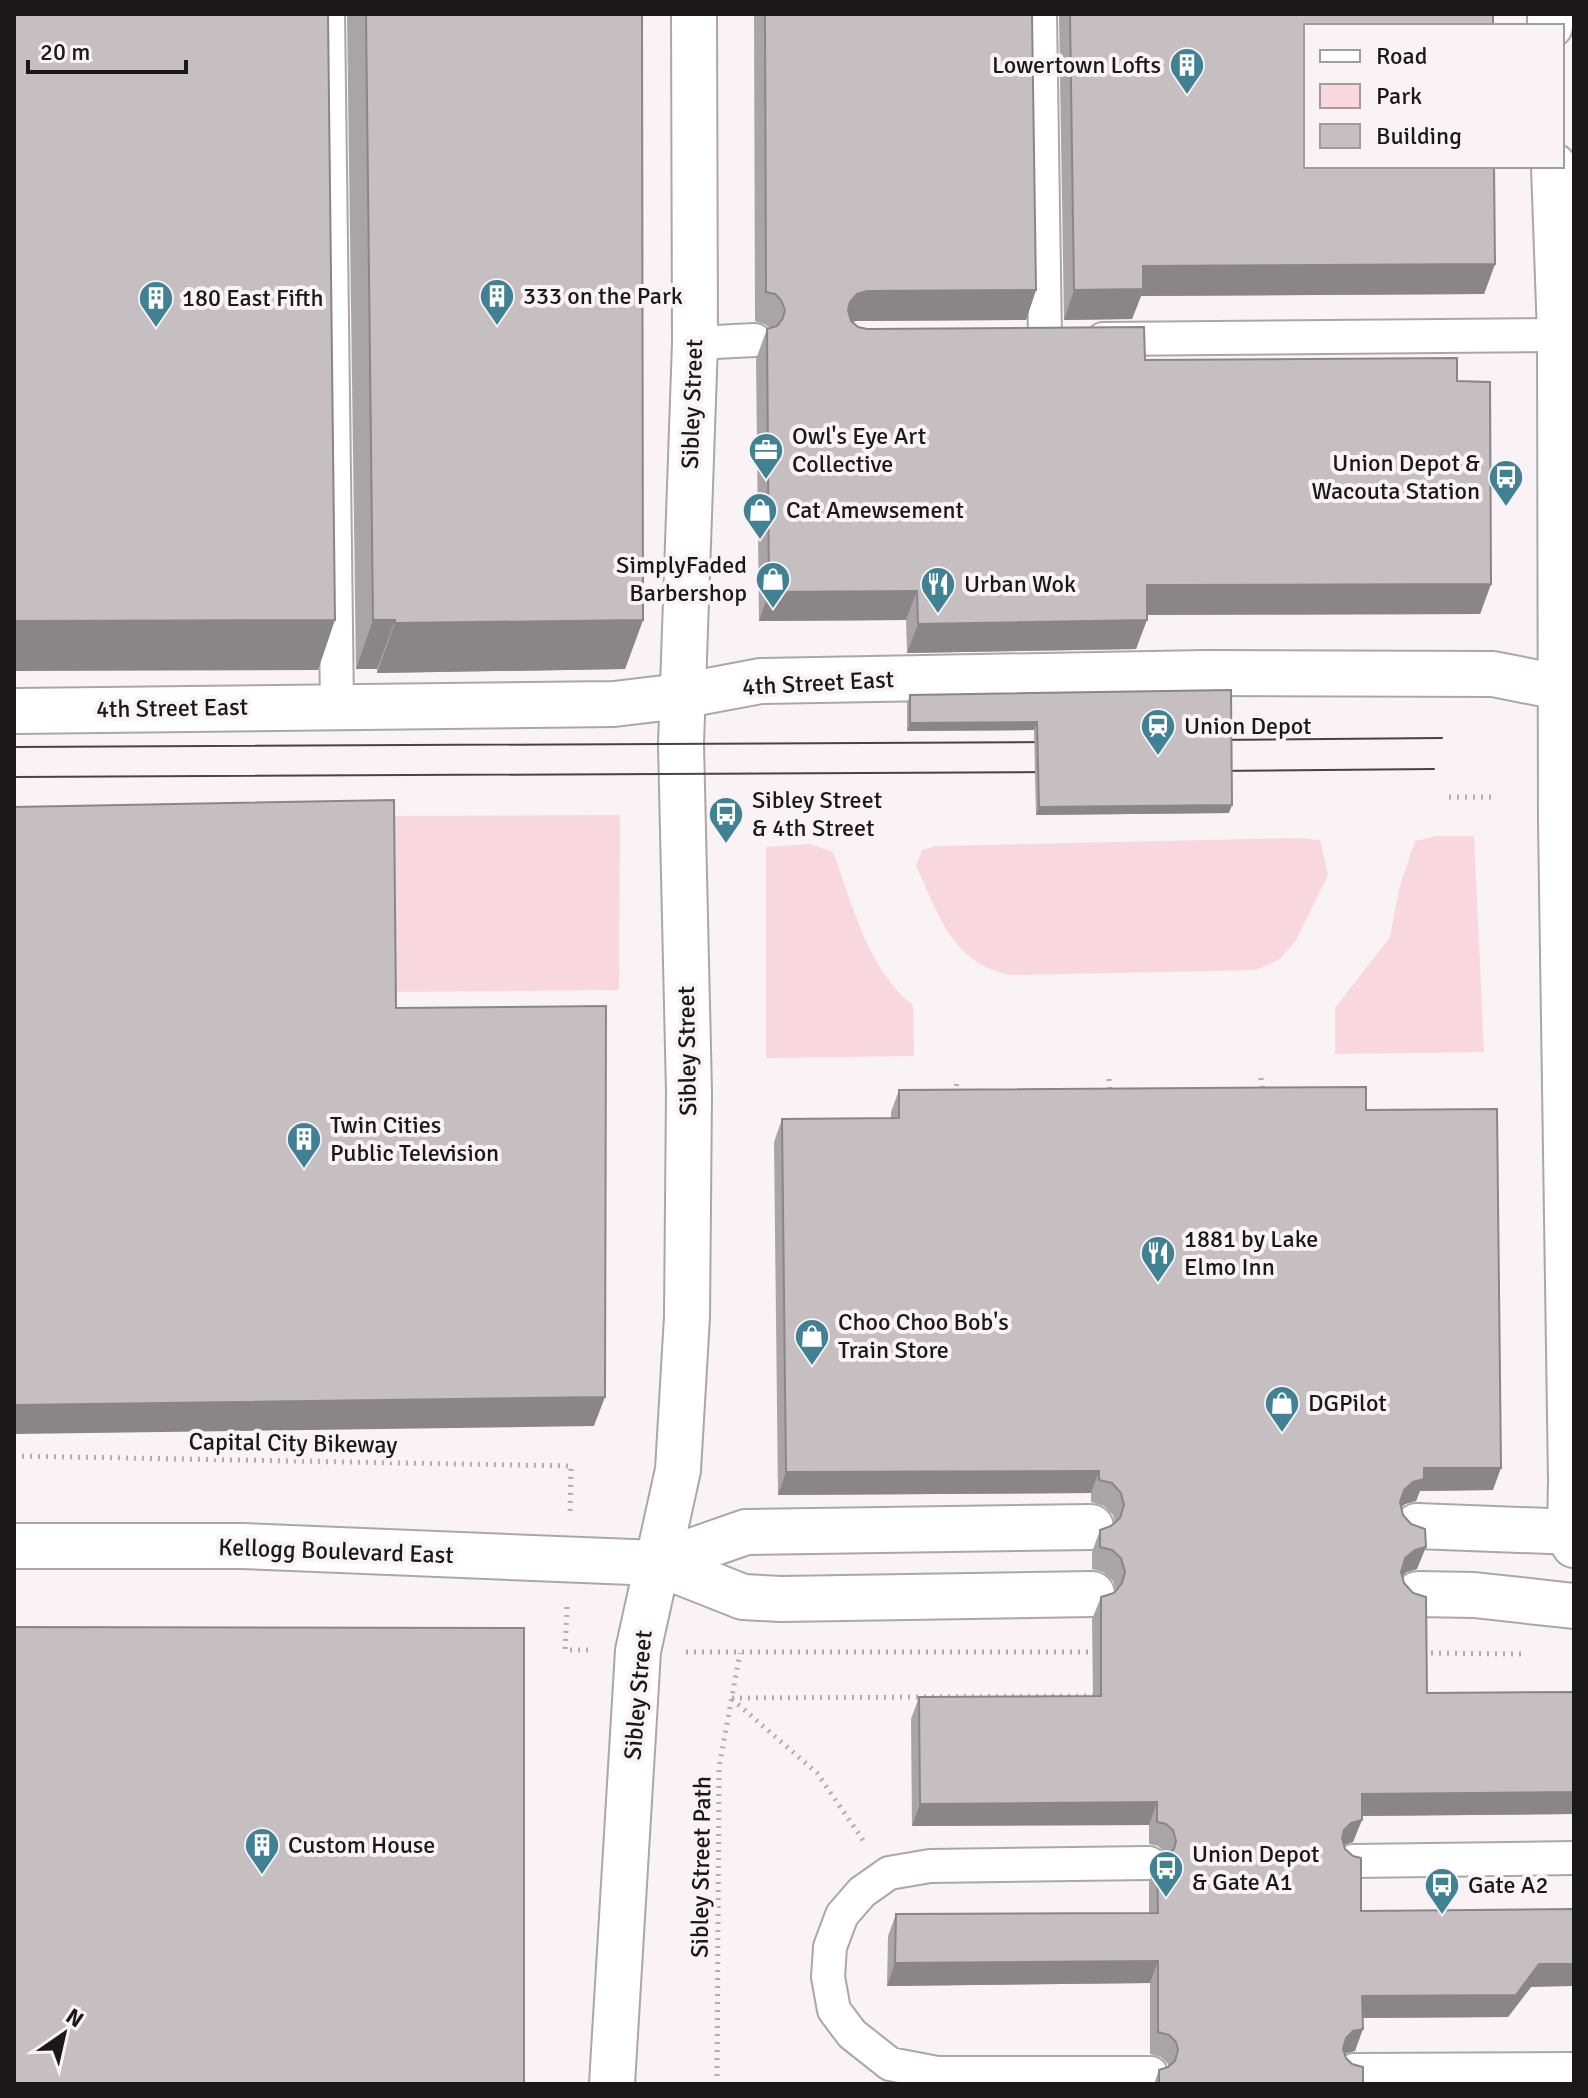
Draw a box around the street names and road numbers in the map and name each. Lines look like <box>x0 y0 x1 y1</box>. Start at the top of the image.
street label: Sibley Street <box>675 338 709 470</box>
street label: 4th Street East <box>741 664 895 702</box>
street label: 4th Street East <box>96 692 248 724</box>
street label: Sibley Street <box>671 986 703 1116</box>
street label: Capital City Bikeway <box>188 1426 398 1460</box>
street label: Kellogg Boulevard East <box>218 1532 454 1570</box>
street label: Sibley Street <box>617 1629 659 1761</box>
street label: Sibley Street Path <box>684 1776 718 1958</box>

